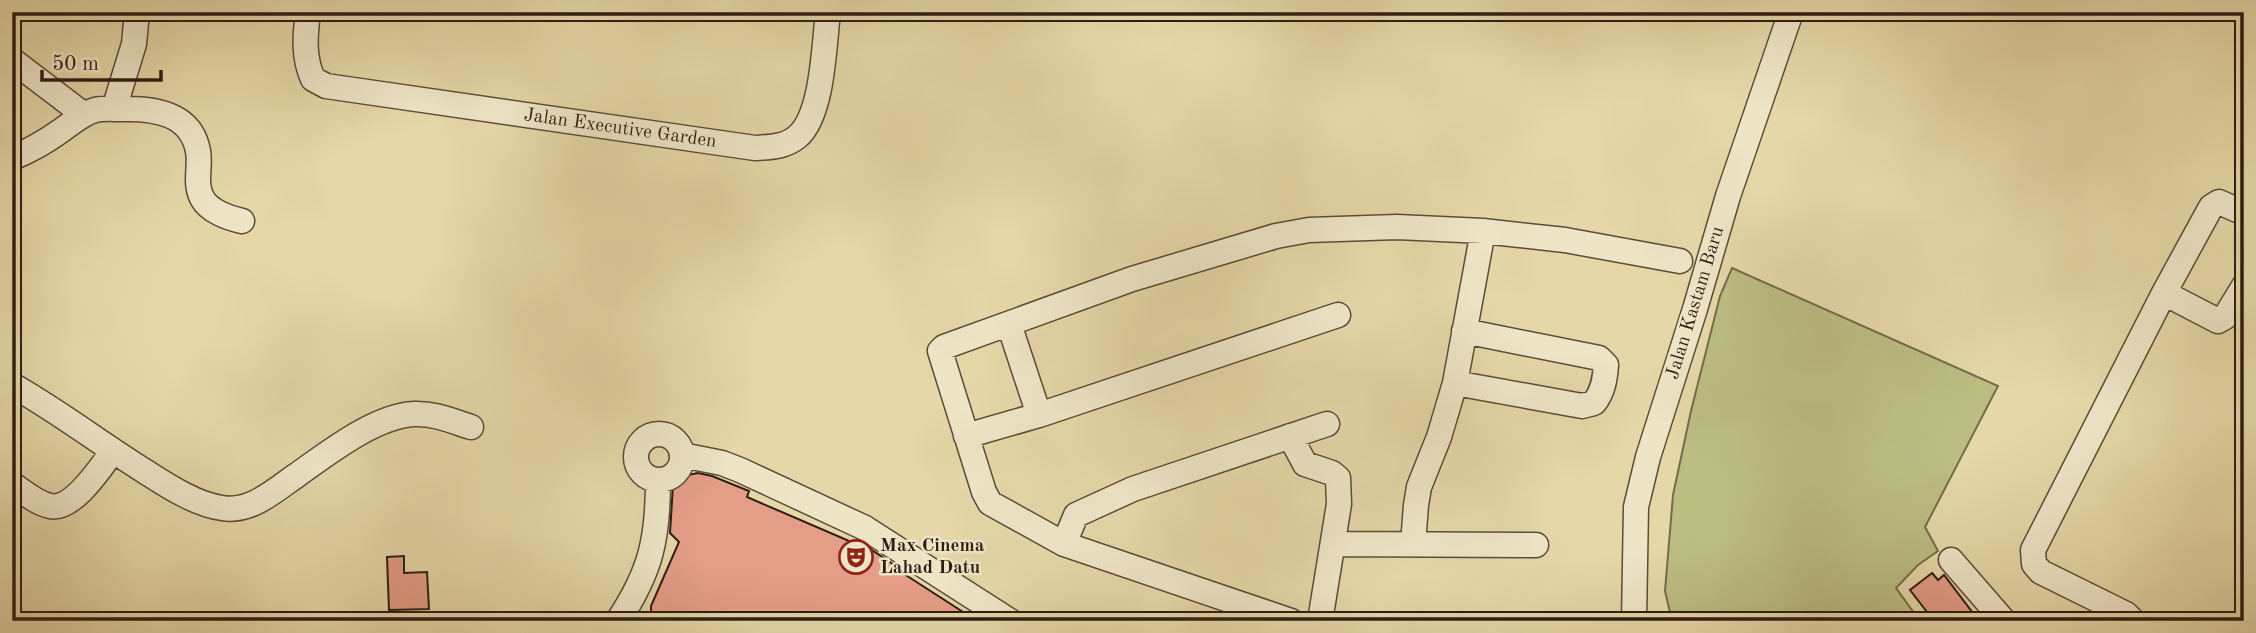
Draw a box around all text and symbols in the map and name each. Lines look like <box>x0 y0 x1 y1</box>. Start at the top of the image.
scale bar <box>42 38 161 82</box>
text: 50 m <box>52 54 99 75</box>
street label: Jalan Executive Garden <box>523 106 717 152</box>
street label: Jalan Kastam Baru <box>1664 224 1728 382</box>
place label: Max Cinema Lahad Datu <box>880 537 985 578</box>
theatre icon: Max Cinema Lahad Datu <box>837 538 875 576</box>

